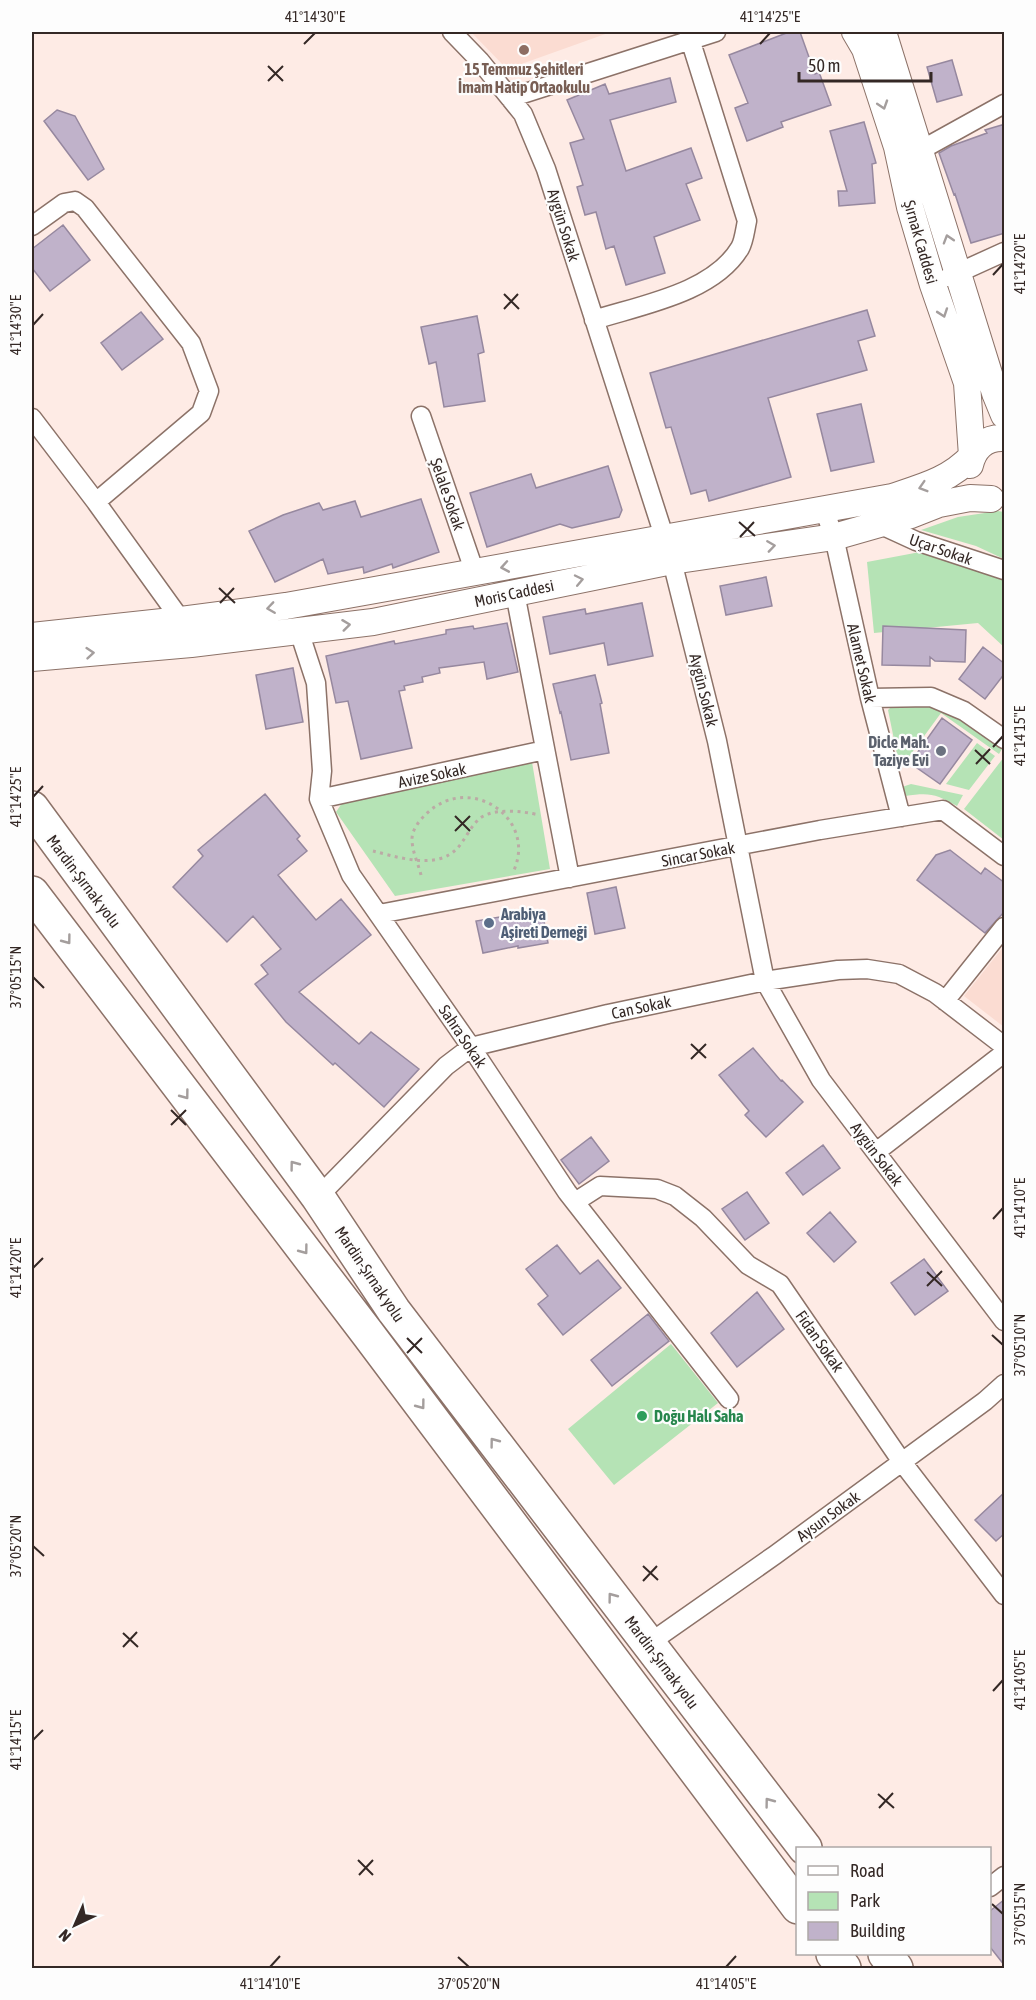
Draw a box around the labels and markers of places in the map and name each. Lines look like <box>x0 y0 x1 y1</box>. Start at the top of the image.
marker: 15 Temmuz Şehitleri İmam Hatip Ortaokulu <box>517 43 531 57</box>
place label: 15 Temmuz Şehitleri İmam Hatip Ortaokulu <box>458 60 590 96</box>
place label: Dicle Mah. Taziye Evi <box>868 733 929 769</box>
marker: Dicle Mah. Taziye Evi <box>934 744 948 758</box>
place label: Arabiya Aşireti Derneği <box>500 905 587 941</box>
marker: Arabiya Aşireti Derneği <box>482 916 496 930</box>
place label: Doğu Halı Saha <box>654 1407 744 1425</box>
marker: Doğu Halı Saha <box>635 1409 649 1423</box>

